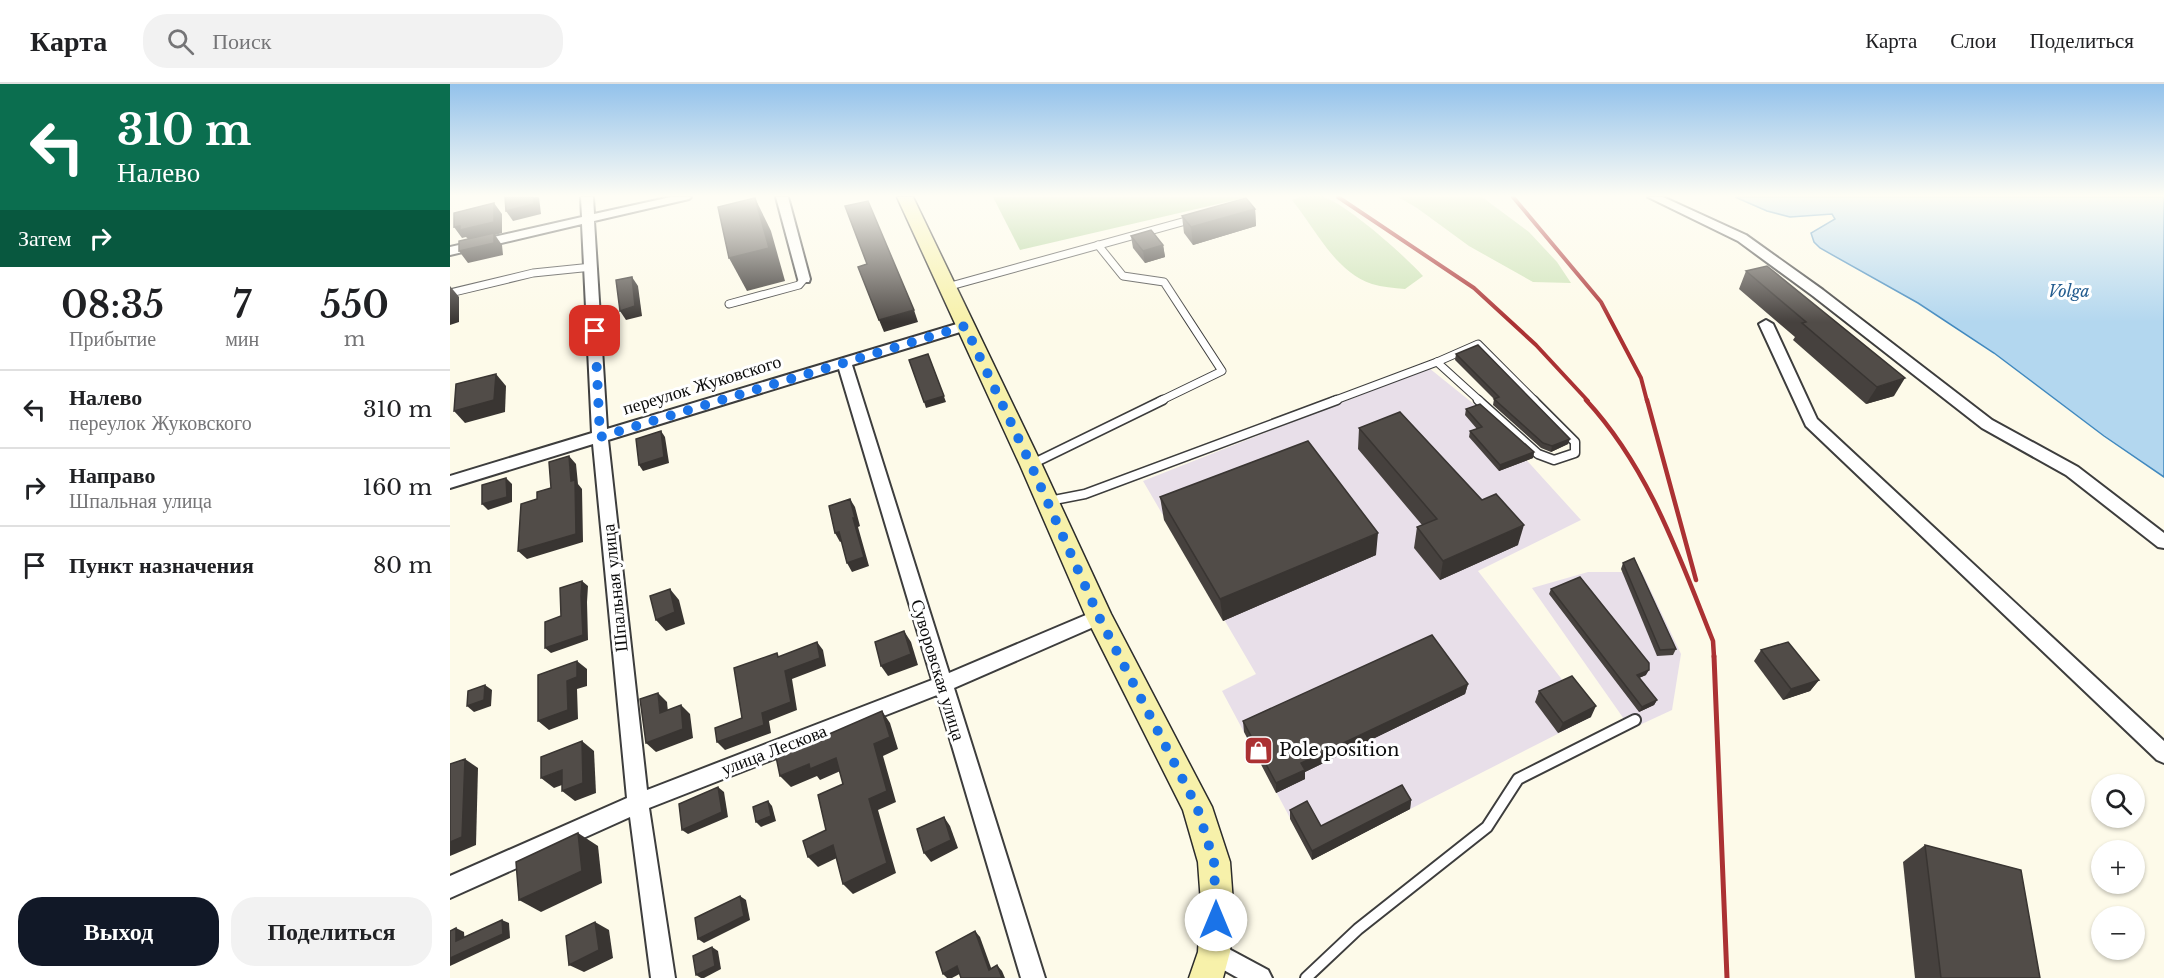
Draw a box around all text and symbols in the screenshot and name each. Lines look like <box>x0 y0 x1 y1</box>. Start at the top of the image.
search box <box>143 14 563 68</box>
text: Карта <box>30 24 107 59</box>
icon: search <box>164 25 197 58</box>
text: Поиск <box>212 28 271 55</box>
text: Карта <box>1865 28 1917 54</box>
text: Слои <box>1950 28 1996 54</box>
text: Поделиться <box>2029 28 2134 54</box>
text: 310 m <box>117 104 251 156</box>
icon: left <box>18 108 96 186</box>
text: Налево <box>117 156 200 189</box>
icon: right <box>84 222 117 255</box>
text: Затем <box>18 225 72 252</box>
water label: Volga <box>2048 281 2090 301</box>
text: 08:35 <box>61 283 164 328</box>
text: 7 <box>233 283 251 328</box>
text: 550 <box>320 283 389 328</box>
pin <box>569 305 620 356</box>
icon: arrive <box>578 314 611 347</box>
text: Прибытие <box>69 327 156 351</box>
text: мин <box>225 327 259 351</box>
text: m <box>344 327 365 351</box>
street label: переулок Жуковского <box>620 350 784 420</box>
text: Налево <box>69 384 142 411</box>
icon: left <box>18 393 51 426</box>
text: 310 m <box>363 396 432 423</box>
text: переулок Жуковского <box>69 411 252 435</box>
text: Направо <box>69 462 155 489</box>
icon: right <box>18 471 51 504</box>
text: 160 m <box>362 474 432 501</box>
text: Шпальная улица <box>69 489 212 513</box>
street label: Шпальная улица <box>597 523 633 653</box>
icon: arrive <box>18 549 51 582</box>
text: Пункт назначения <box>69 552 254 579</box>
text: 80 m <box>373 552 432 579</box>
street label: Суворовская улица <box>906 597 970 743</box>
street label: улица Лескова <box>718 720 830 780</box>
shop icon: Pole position <box>1242 734 1274 766</box>
place label: Pole position <box>1279 739 1399 761</box>
map controls <box>2091 774 2145 960</box>
button: search <box>2091 774 2145 828</box>
button: + <box>2091 840 2145 894</box>
position arrow <box>1184 888 1248 952</box>
button: Выход <box>18 897 219 966</box>
button: Поделиться <box>231 897 432 966</box>
button: − <box>2091 906 2145 960</box>

